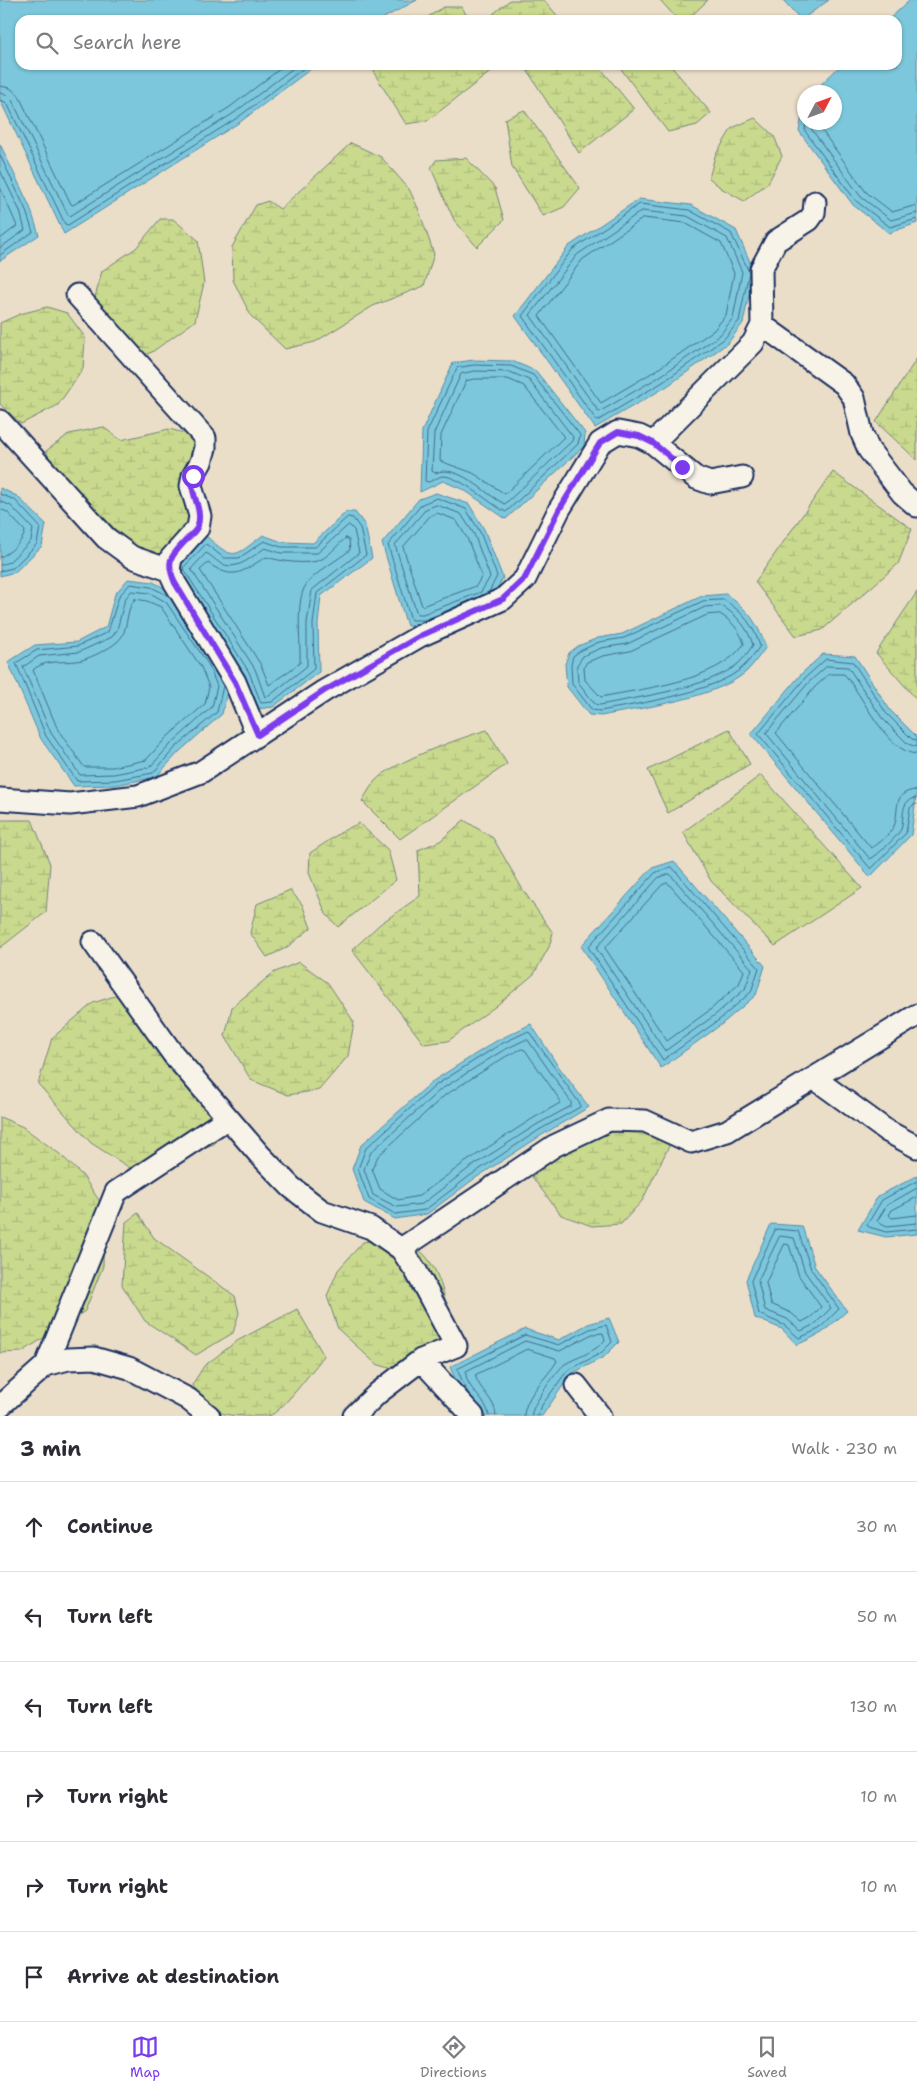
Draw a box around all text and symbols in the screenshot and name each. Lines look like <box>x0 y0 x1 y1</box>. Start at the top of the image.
search box <box>15 15 902 70</box>
icon: search <box>33 29 61 57</box>
text: Search here <box>73 30 182 55</box>
north arrow <box>797 85 842 130</box>
route end <box>671 456 694 479</box>
route start <box>182 465 205 488</box>
text: 3 min <box>20 1435 81 1463</box>
text: Walk · 230 m <box>791 1438 897 1459</box>
icon: ahead <box>20 1513 48 1541</box>
text: Continue <box>67 1514 153 1539</box>
text: 30 m <box>856 1516 897 1537</box>
icon: left <box>20 1603 48 1631</box>
text: Turn left <box>67 1604 153 1629</box>
text: 50 m <box>857 1606 897 1627</box>
icon: left <box>20 1693 48 1721</box>
text: Turn left <box>67 1694 153 1719</box>
text: 130 m <box>850 1696 897 1717</box>
icon: right <box>20 1783 48 1811</box>
text: Turn right <box>67 1784 168 1809</box>
text: 10 m <box>860 1786 897 1807</box>
icon: right <box>20 1873 48 1901</box>
text: Turn right <box>67 1874 168 1899</box>
text: 10 m <box>860 1876 897 1897</box>
icon: arrive <box>20 1963 48 1991</box>
text: Arrive at destination <box>67 1964 279 1989</box>
tab: Map <box>130 2033 160 2081</box>
tab: Directions <box>420 2033 487 2081</box>
tab: Saved <box>747 2033 787 2081</box>

